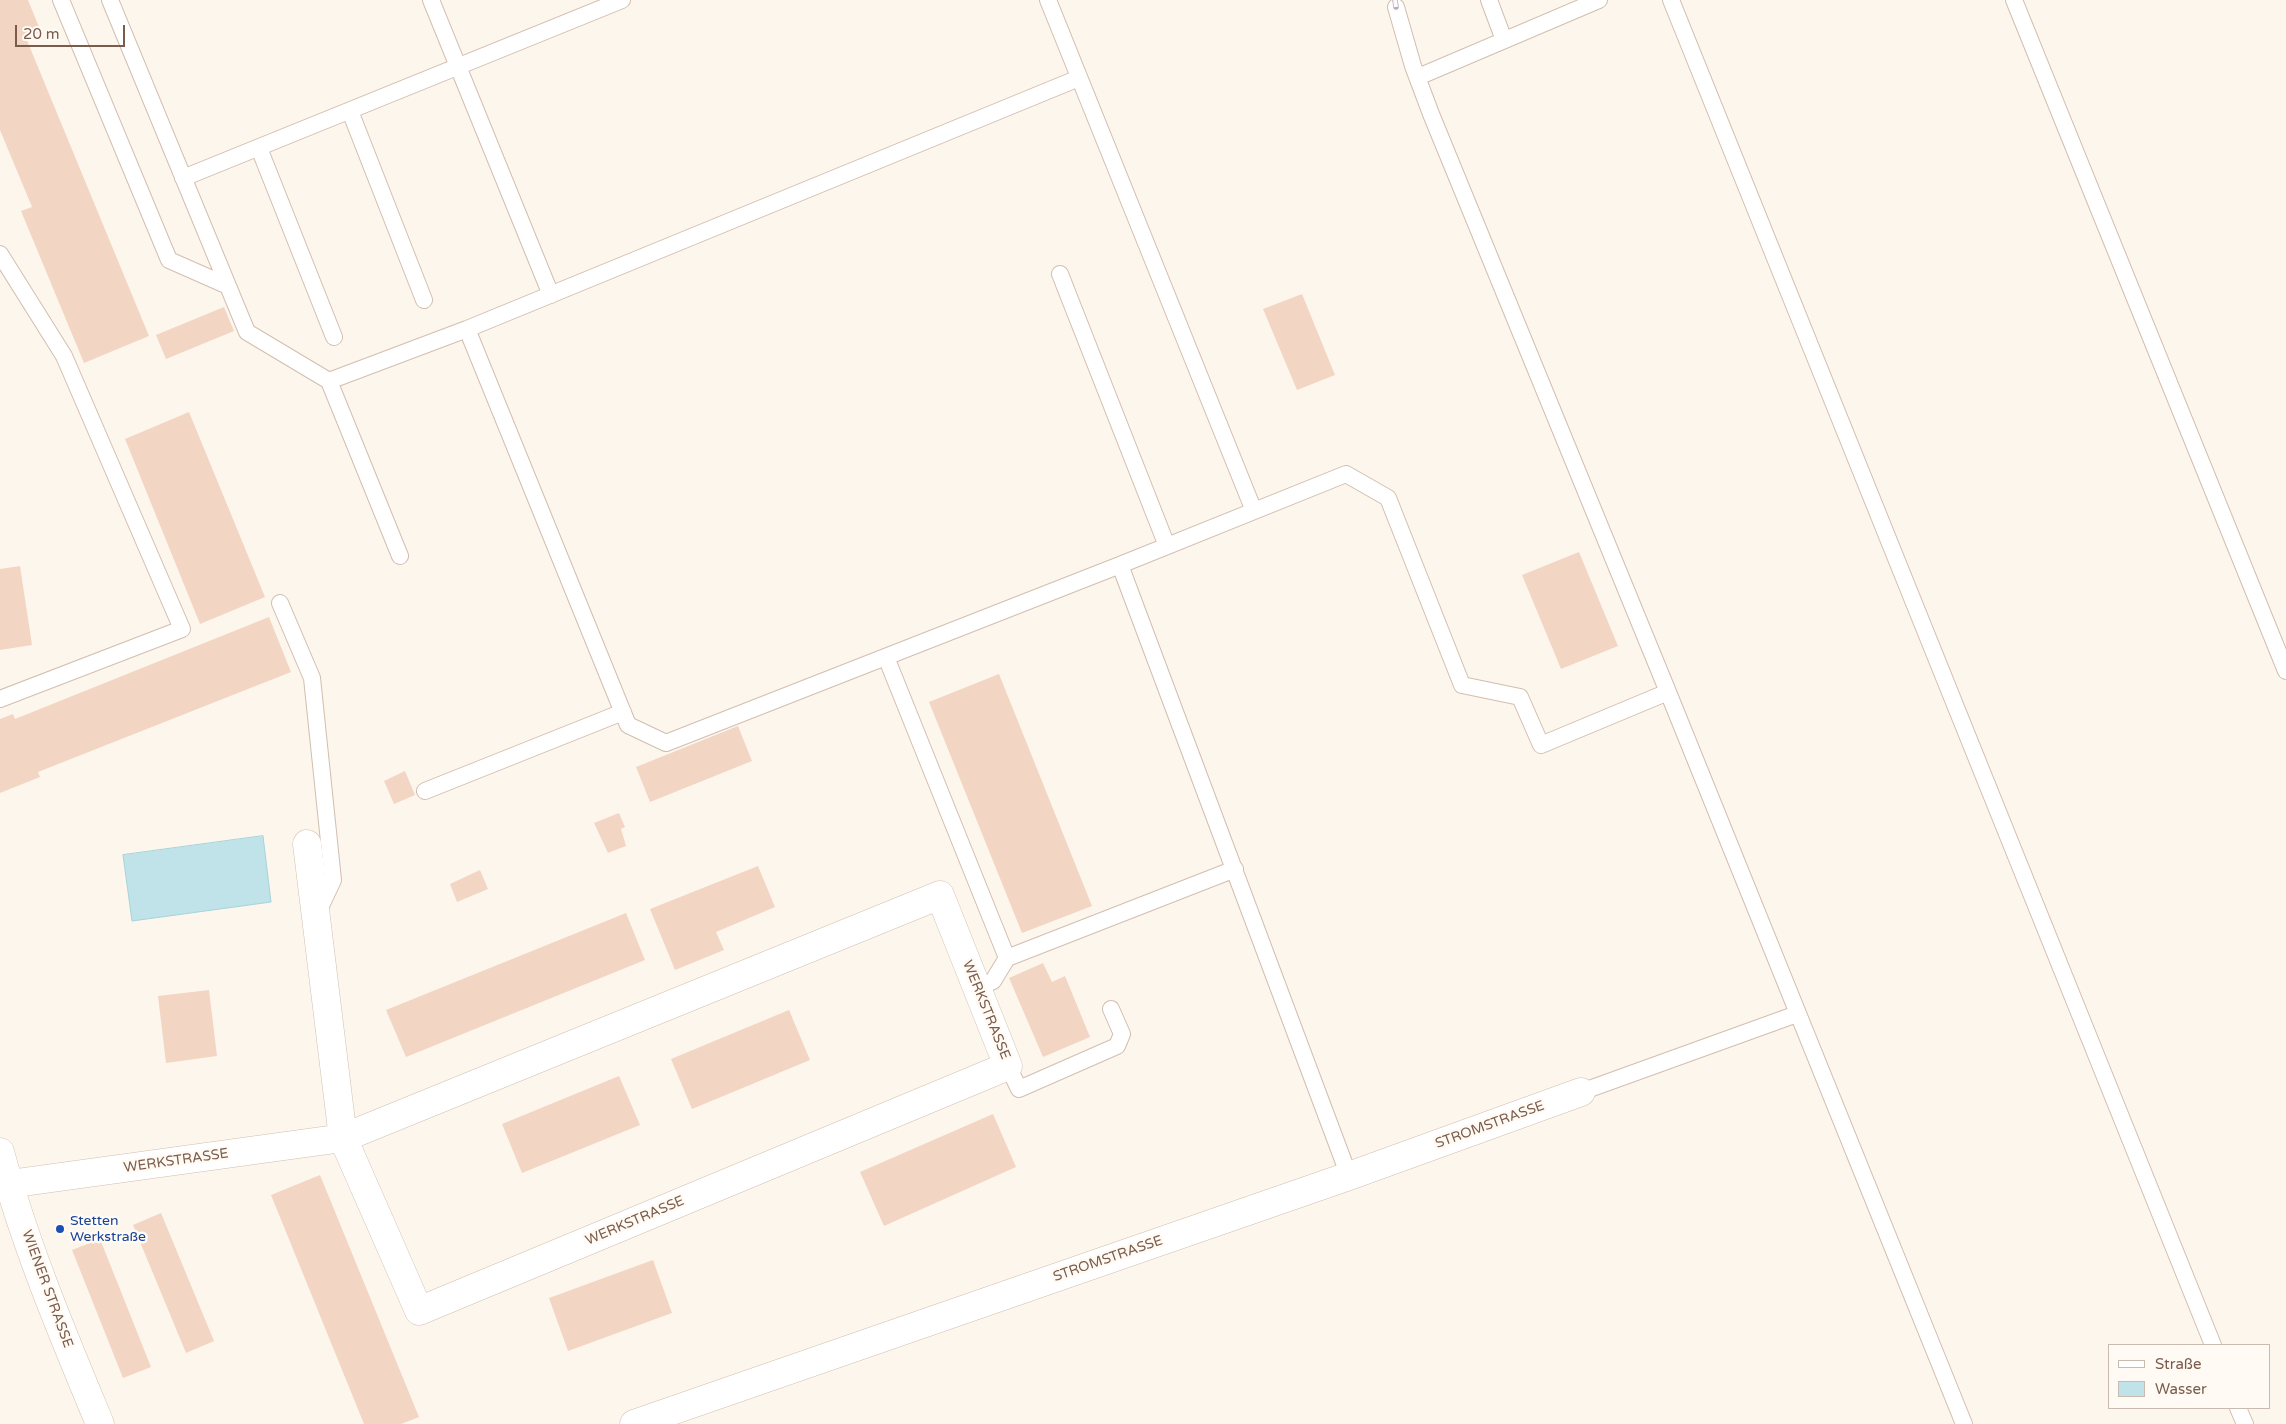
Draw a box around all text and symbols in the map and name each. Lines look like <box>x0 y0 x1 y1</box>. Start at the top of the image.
scale bar <box>18 15 128 47</box>
text: 20 m <box>23 25 60 43</box>
street label: WERKSTRASSE <box>958 958 1014 1062</box>
street label: STROMSTRASSE <box>1433 1097 1547 1153</box>
street label: WERKSTRASSE <box>123 1145 229 1177</box>
street label: WERKSTRASSE <box>583 1193 687 1249</box>
place label: Stetten Werkstraße <box>70 1213 146 1246</box>
marker: Stetten Werkstraße <box>54 1223 66 1235</box>
street label: WIENER STRASSE <box>18 1228 76 1350</box>
street label: STROMSTRASSE <box>1051 1232 1165 1286</box>
legend <box>2108 1344 2271 1409</box>
text: Straße <box>2155 1355 2201 1373</box>
text: Wasser <box>2155 1380 2207 1398</box>

